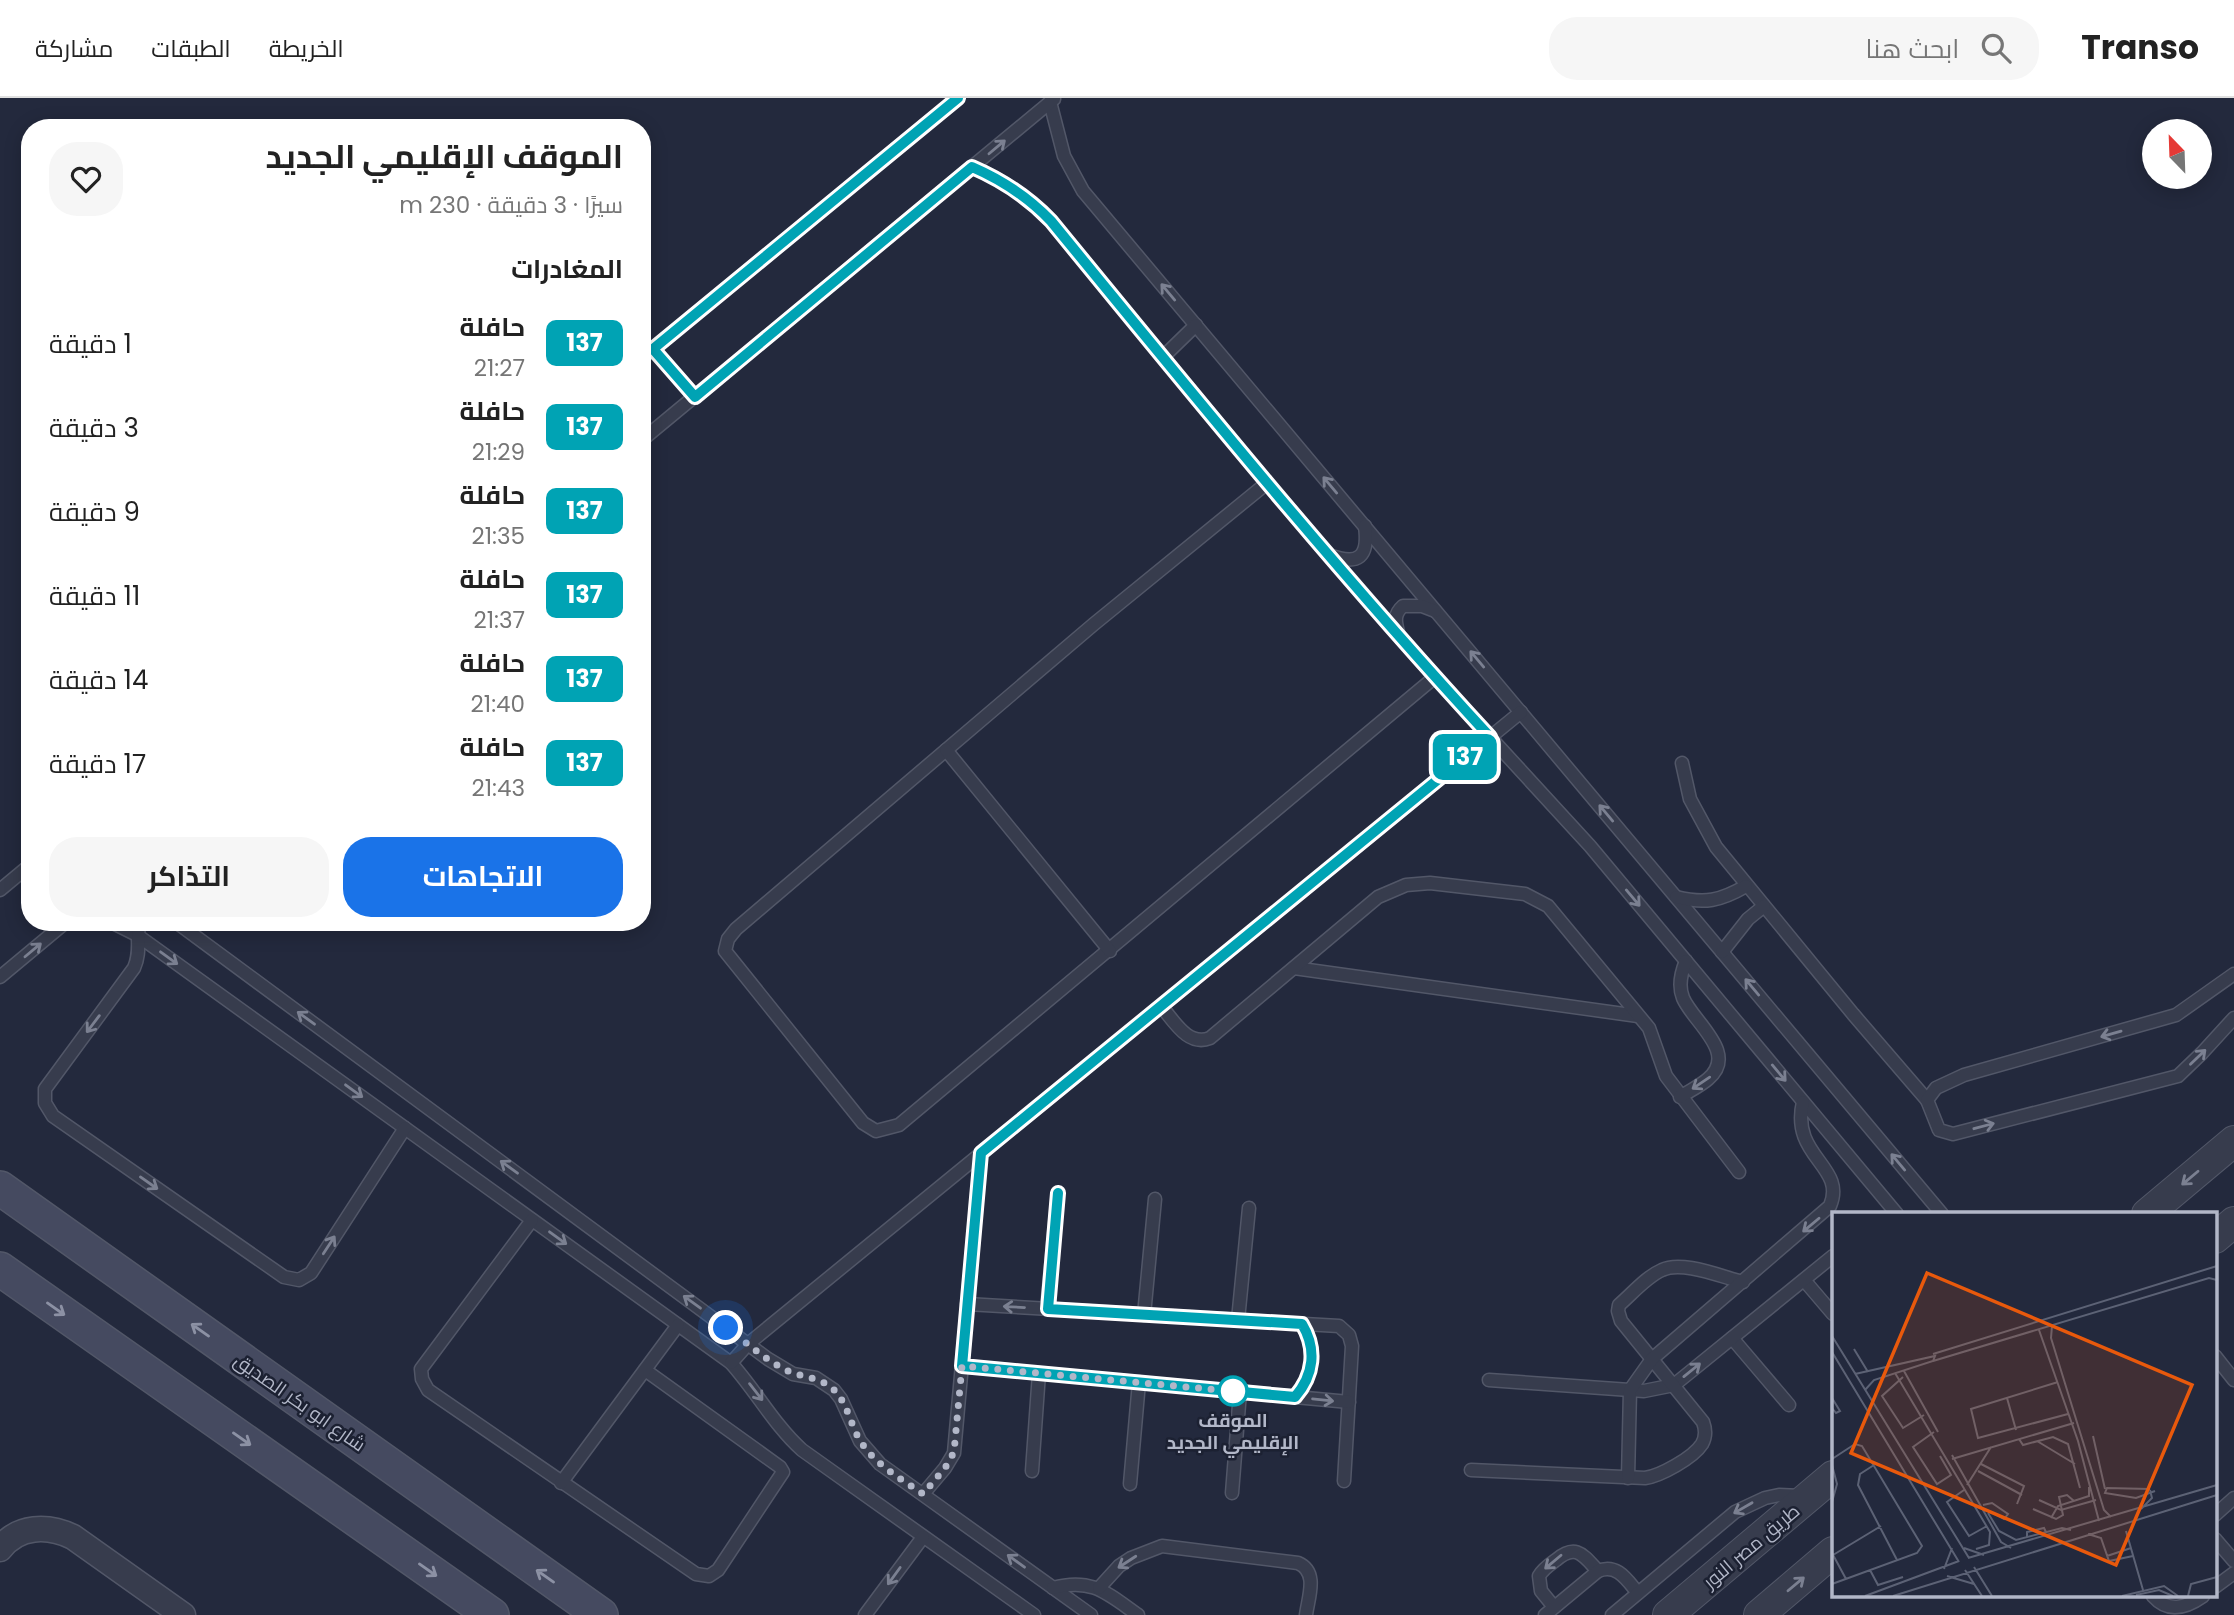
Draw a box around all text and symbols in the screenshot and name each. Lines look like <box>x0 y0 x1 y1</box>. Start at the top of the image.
search box <box>1549 17 2039 80</box>
text: Transo <box>2081 24 2199 71</box>
icon: search <box>1977 29 2015 67</box>
text: ابحث هنا <box>1865 31 1959 67</box>
text: مشاركة <box>35 32 113 65</box>
text: الطبقات <box>151 32 231 65</box>
text: الخريطة <box>269 32 344 65</box>
north arrow <box>2142 119 2212 189</box>
map controls <box>2142 119 2212 189</box>
text: الموقف الإقليمي الجديد <box>266 133 623 180</box>
one-way arrow <box>987 139 1005 154</box>
button: heart <box>49 142 123 216</box>
text: سيرًا · 3 دقيقة · 230 m <box>399 189 623 221</box>
text: المغادرات <box>511 251 623 287</box>
one-way arrow <box>1161 283 1177 301</box>
text: حافلة <box>460 309 525 345</box>
text: 1 دقيقة <box>49 326 132 362</box>
text: 137 <box>566 326 603 359</box>
text: 21:27 <box>474 352 525 384</box>
text: حافلة <box>460 393 525 429</box>
text: 3 دقيقة <box>49 410 139 446</box>
text: 137 <box>566 410 603 443</box>
text: 21:29 <box>472 436 525 468</box>
one-way arrow <box>1323 476 1339 494</box>
text: حافلة <box>460 477 525 513</box>
text: 9 دقيقة <box>49 494 140 530</box>
text: 137 <box>566 494 603 527</box>
text: 21:35 <box>472 520 525 552</box>
text: حافلة <box>460 561 525 597</box>
text: 11 دقيقة <box>49 578 140 614</box>
text: 137 <box>566 578 603 611</box>
text: 21:37 <box>473 604 525 636</box>
text: حافلة <box>460 645 525 681</box>
one-way arrow <box>1469 651 1485 669</box>
text: 14 دقيقة <box>49 662 148 698</box>
text: 137 <box>566 662 603 695</box>
text: 21:40 <box>471 688 525 720</box>
text: حافلة <box>460 729 525 765</box>
line badge: 137 <box>1425 734 1505 780</box>
text: 137 <box>1447 740 1483 773</box>
text: 17 دقيقة <box>49 746 146 782</box>
text: 137 <box>566 746 603 779</box>
text: 21:43 <box>472 772 525 804</box>
one-way arrow <box>1598 805 1614 823</box>
button: التذاكر <box>49 837 329 917</box>
button: الاتجاهات <box>343 837 623 917</box>
one-way arrow <box>1625 888 1641 906</box>
one-way arrow <box>24 942 42 958</box>
one-way arrow <box>159 950 178 965</box>
one-way arrow <box>1744 979 1760 997</box>
one-way arrow <box>297 1011 316 1025</box>
one-way arrow <box>85 1014 100 1033</box>
one-way arrow <box>2100 1029 2122 1042</box>
one-way arrow <box>2189 1049 2206 1066</box>
one-way arrow <box>1771 1063 1786 1081</box>
one-way arrow <box>1692 1076 1711 1090</box>
one-way arrow <box>344 1083 363 1098</box>
one-way arrow <box>1973 1118 1995 1131</box>
one-way arrow <box>1890 1153 1906 1171</box>
one-way arrow <box>500 1160 519 1175</box>
one-way arrow <box>2182 1170 2200 1186</box>
one-way arrow <box>139 1176 159 1190</box>
inset map <box>1832 1212 2216 1598</box>
one-way arrow <box>1802 1217 1820 1233</box>
one-way arrow <box>548 1231 567 1245</box>
one-way arrow <box>322 1236 337 1255</box>
one-way arrow <box>683 1295 702 1310</box>
one-way arrow <box>1003 1300 1025 1313</box>
one-way arrow <box>46 1302 65 1316</box>
your location <box>708 1310 743 1345</box>
one-way arrow <box>191 1323 210 1338</box>
street label: شارع ابو بكر الصديق <box>228 1347 371 1458</box>
one-way arrow <box>1683 1363 1701 1378</box>
marker: الموقف الإقليمي الجديد <box>1218 1376 1248 1406</box>
one-way arrow <box>749 1383 764 1401</box>
one-way arrow <box>1311 1393 1333 1406</box>
place label: الموقف الإقليمي الجديد <box>1167 1407 1299 1458</box>
one-way arrow <box>232 1432 251 1446</box>
street label: طريق مصر النور <box>1696 1498 1806 1596</box>
one-way arrow <box>1734 1501 1754 1515</box>
one-way arrow <box>1007 1554 1026 1568</box>
one-way arrow <box>1118 1554 1137 1569</box>
one-way arrow <box>1544 1554 1562 1570</box>
one-way arrow <box>418 1563 437 1577</box>
one-way arrow <box>887 1566 901 1585</box>
one-way arrow <box>536 1568 555 1583</box>
one-way arrow <box>1787 1576 1805 1592</box>

